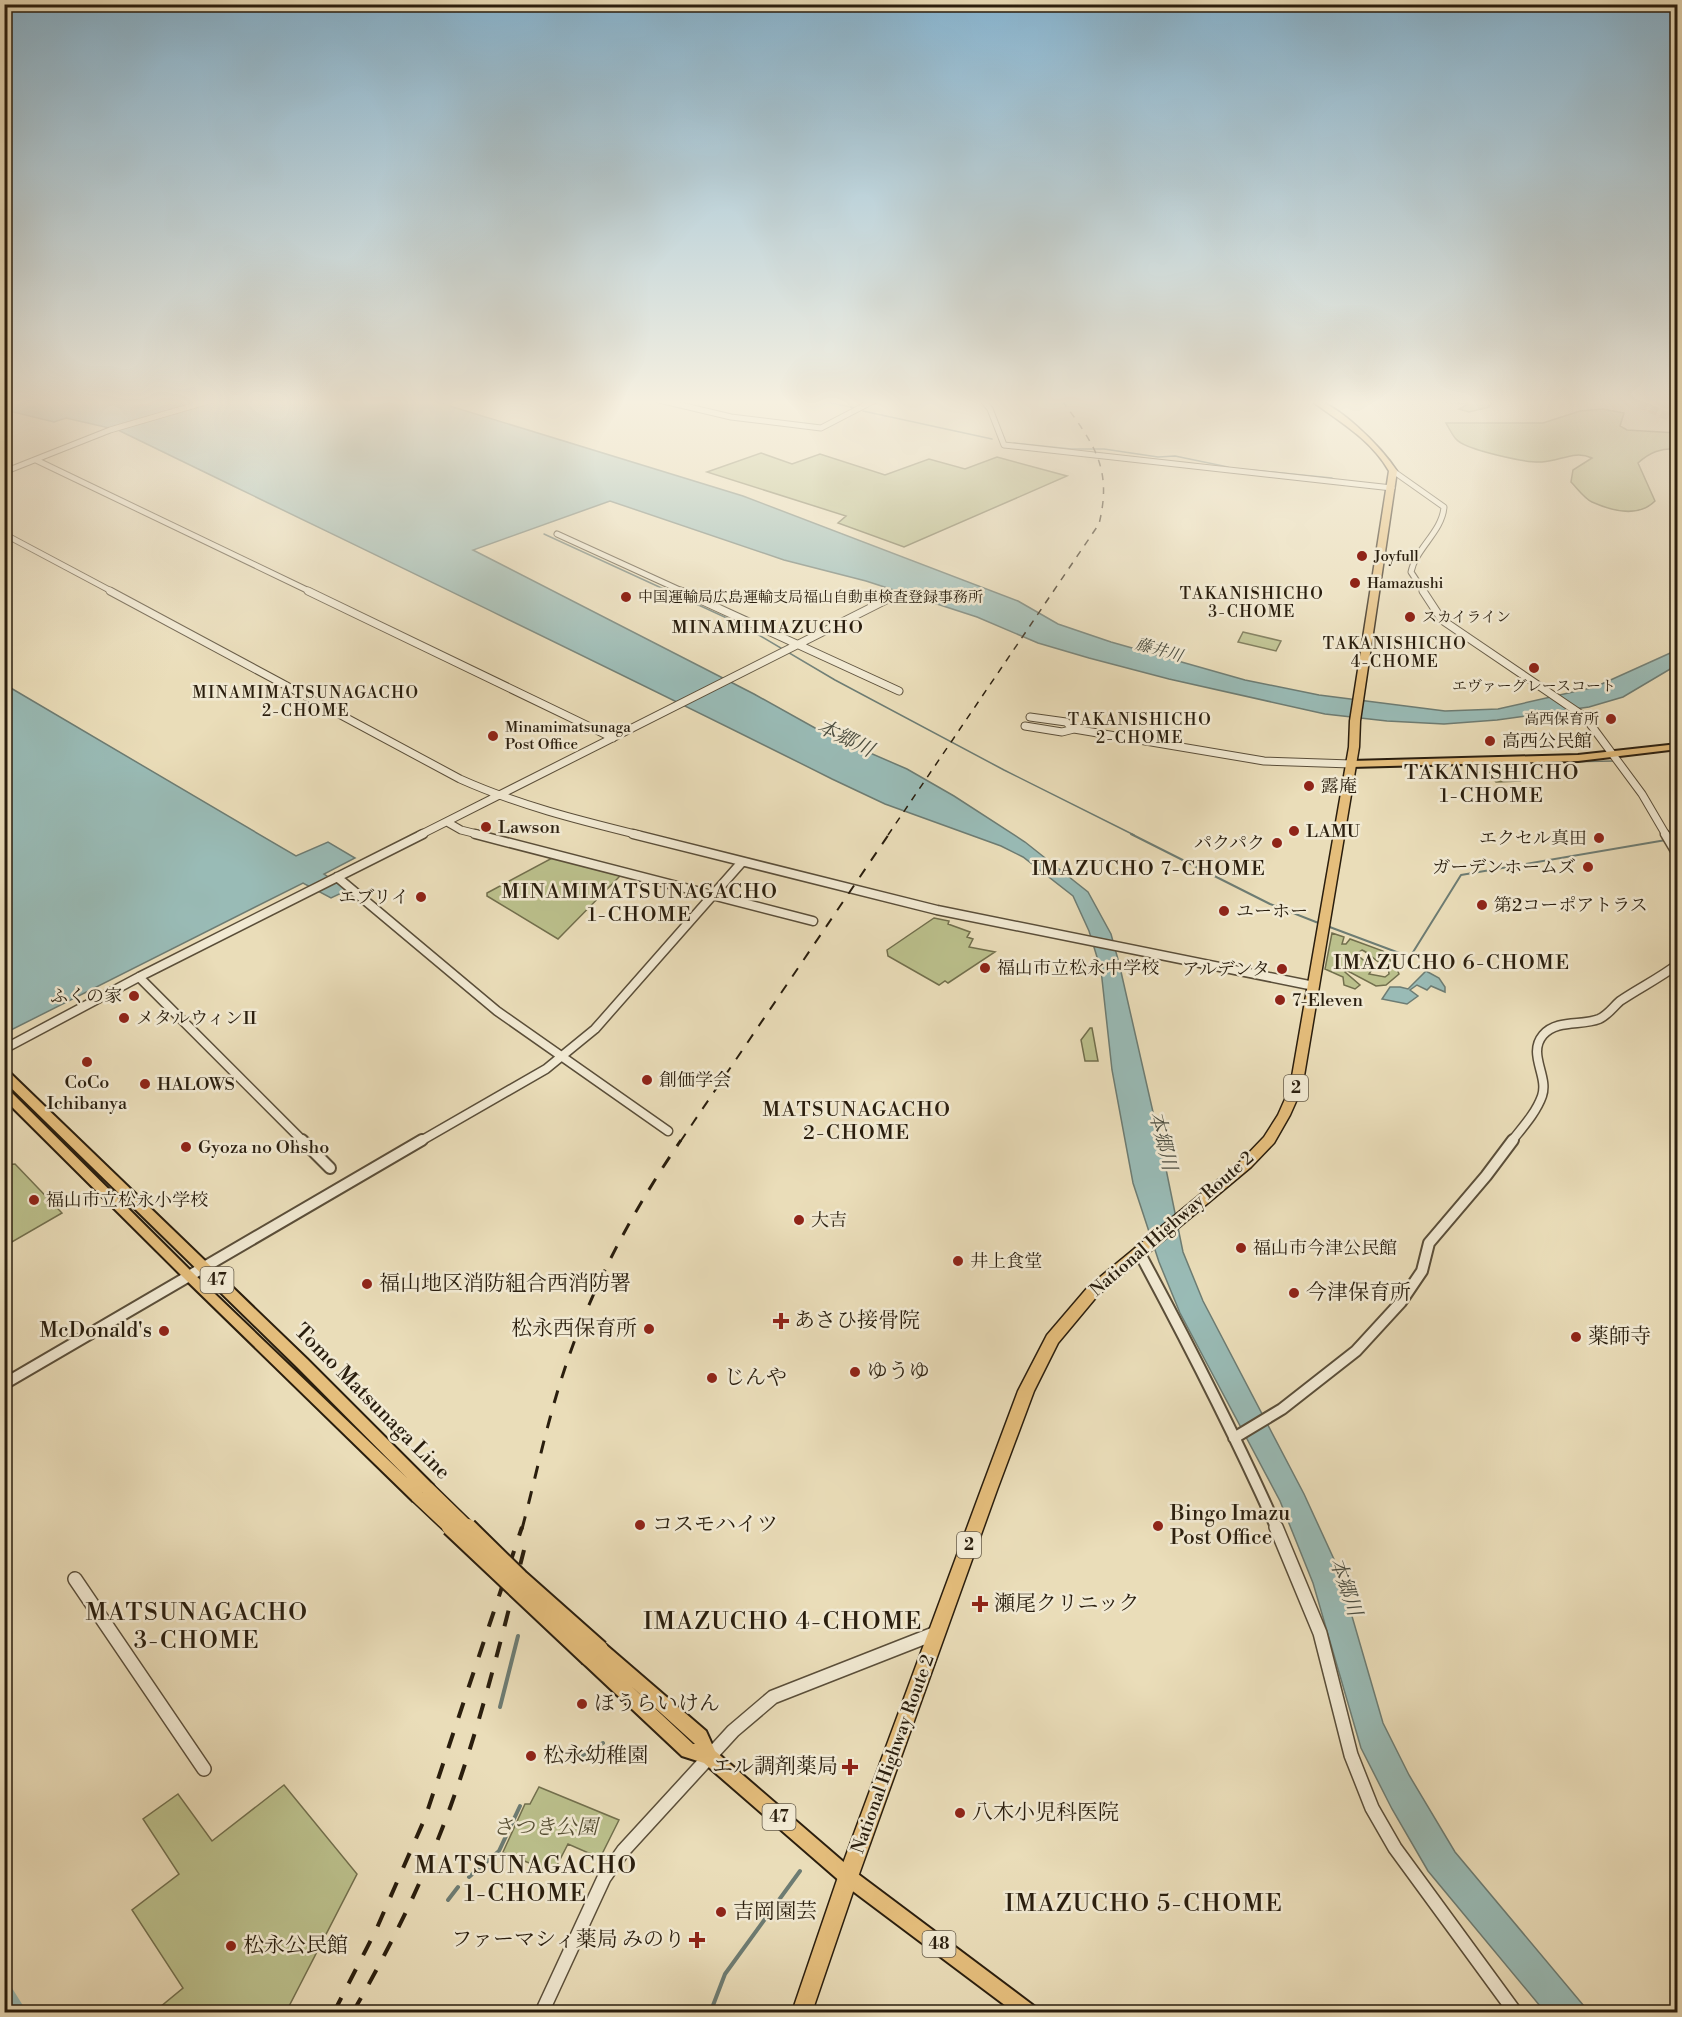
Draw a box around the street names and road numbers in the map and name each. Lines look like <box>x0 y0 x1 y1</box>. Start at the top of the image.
road number: 2 <box>1284 1075 1308 1101</box>
street label: National Highway Route 2 <box>1085 1147 1259 1301</box>
road number: 47 <box>200 1267 234 1293</box>
street label: Tomo Matsunaga Line <box>289 1319 455 1485</box>
road number: 2 <box>957 1532 981 1558</box>
street label: National Highway Route 2 <box>846 1652 940 1856</box>
road number: 47 <box>762 1804 796 1830</box>
road number: 48 <box>922 1931 956 1957</box>

